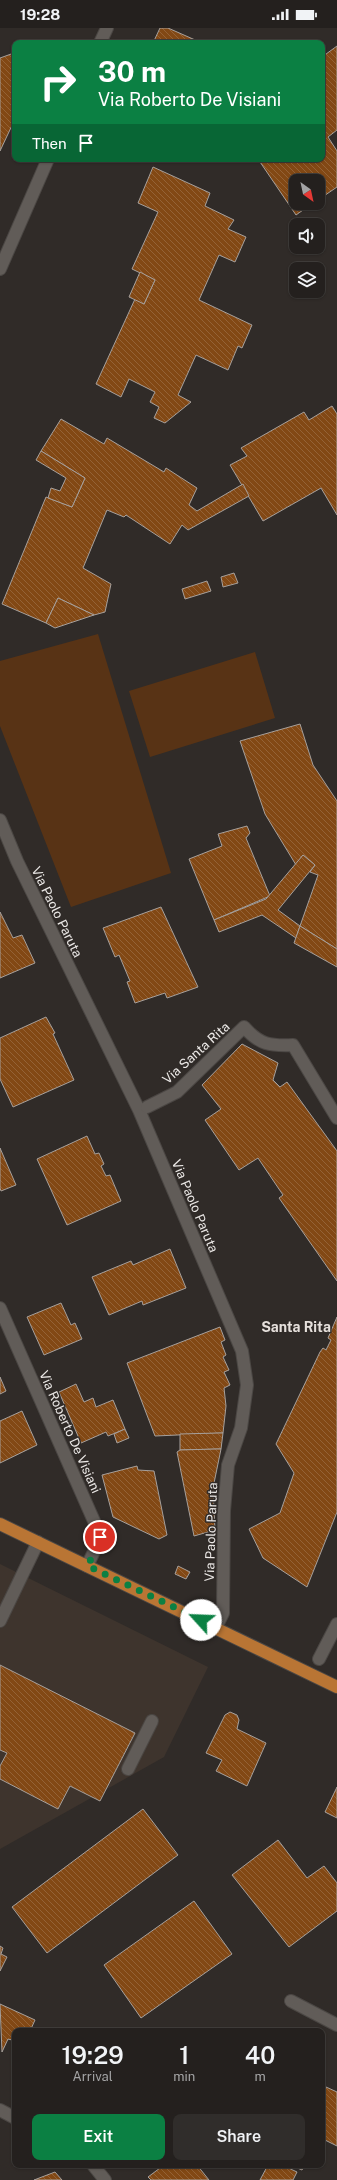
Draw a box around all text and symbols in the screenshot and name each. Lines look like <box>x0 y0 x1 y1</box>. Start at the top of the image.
text: 19:28 <box>20 6 60 23</box>
text: 30 m <box>98 55 166 88</box>
icon: right <box>32 56 84 108</box>
text: Via Roberto De Visiani <box>98 89 281 110</box>
icon: arrive <box>75 132 97 154</box>
text: Then <box>32 135 67 152</box>
north arrow <box>289 174 325 210</box>
map controls <box>289 174 325 298</box>
button: sound <box>289 218 325 254</box>
button: layers <box>289 262 325 298</box>
street label: Via Paolo Paruta <box>29 864 85 960</box>
street label: Via Santa Rita <box>159 1019 233 1087</box>
street label: Via Paolo Paruta <box>169 1157 221 1255</box>
district label: Santa Rita <box>261 1319 331 1335</box>
street label: Via Roberto De Visiani <box>36 1368 104 1496</box>
street label: Via Paolo Paruta <box>202 1482 220 1582</box>
pin <box>83 1520 117 1554</box>
icon: arrive <box>89 1526 111 1548</box>
position arrow <box>180 1599 222 1641</box>
text: 19:29 <box>62 2041 124 2069</box>
text: 1 <box>179 2041 189 2069</box>
text: 40 <box>245 2041 275 2069</box>
text: Arrival <box>73 2069 113 2084</box>
text: min <box>173 2069 195 2084</box>
text: m <box>255 2069 266 2084</box>
button: Exit <box>32 2114 165 2160</box>
button: Share <box>173 2114 305 2160</box>

